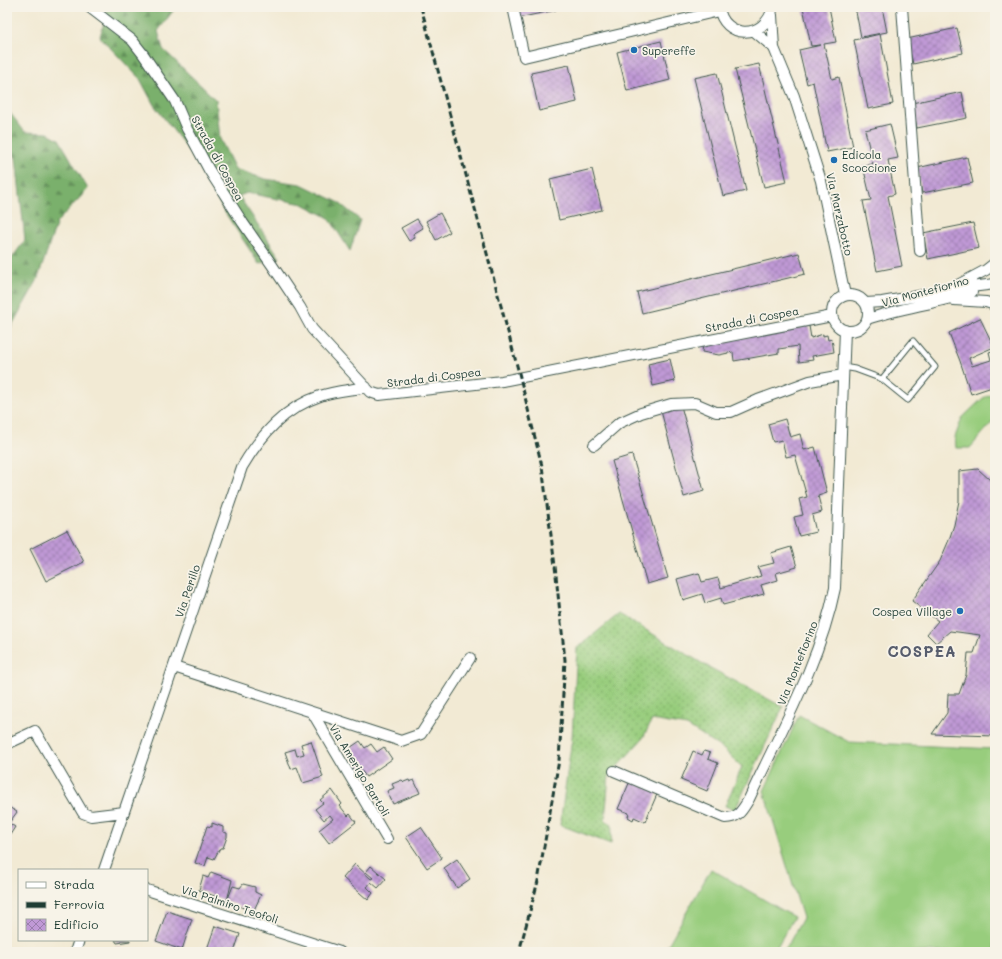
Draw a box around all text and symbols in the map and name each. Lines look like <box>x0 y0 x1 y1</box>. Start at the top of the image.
place label: Supereffe <box>642 43 696 58</box>
marker: Supereffe <box>629 45 639 55</box>
street label: Strada di Cospea <box>188 113 248 203</box>
place label: Edicola Scoccione <box>842 147 897 175</box>
marker: Edicola Scoccione <box>829 155 839 165</box>
street label: Via Marzabotto <box>823 171 857 257</box>
street label: Via Montefiorino <box>880 272 971 310</box>
street label: Strada di Cospea <box>704 303 800 335</box>
street label: Strada di Cospea <box>386 364 482 390</box>
street label: Via Perillo <box>171 562 203 620</box>
place label: Cospea Village <box>872 604 952 619</box>
marker: Cospea Village <box>955 606 965 616</box>
street label: Via Montefiorino <box>773 618 821 707</box>
district label: COSPEA <box>887 641 957 661</box>
street label: Via Amerigo Bartoli <box>326 721 394 819</box>
legend <box>18 869 148 941</box>
text: Strada <box>54 876 95 892</box>
street label: Via Palmiro Teofoli <box>180 881 280 927</box>
text: Ferrovia <box>54 896 105 912</box>
text: Edificio <box>54 916 98 932</box>

